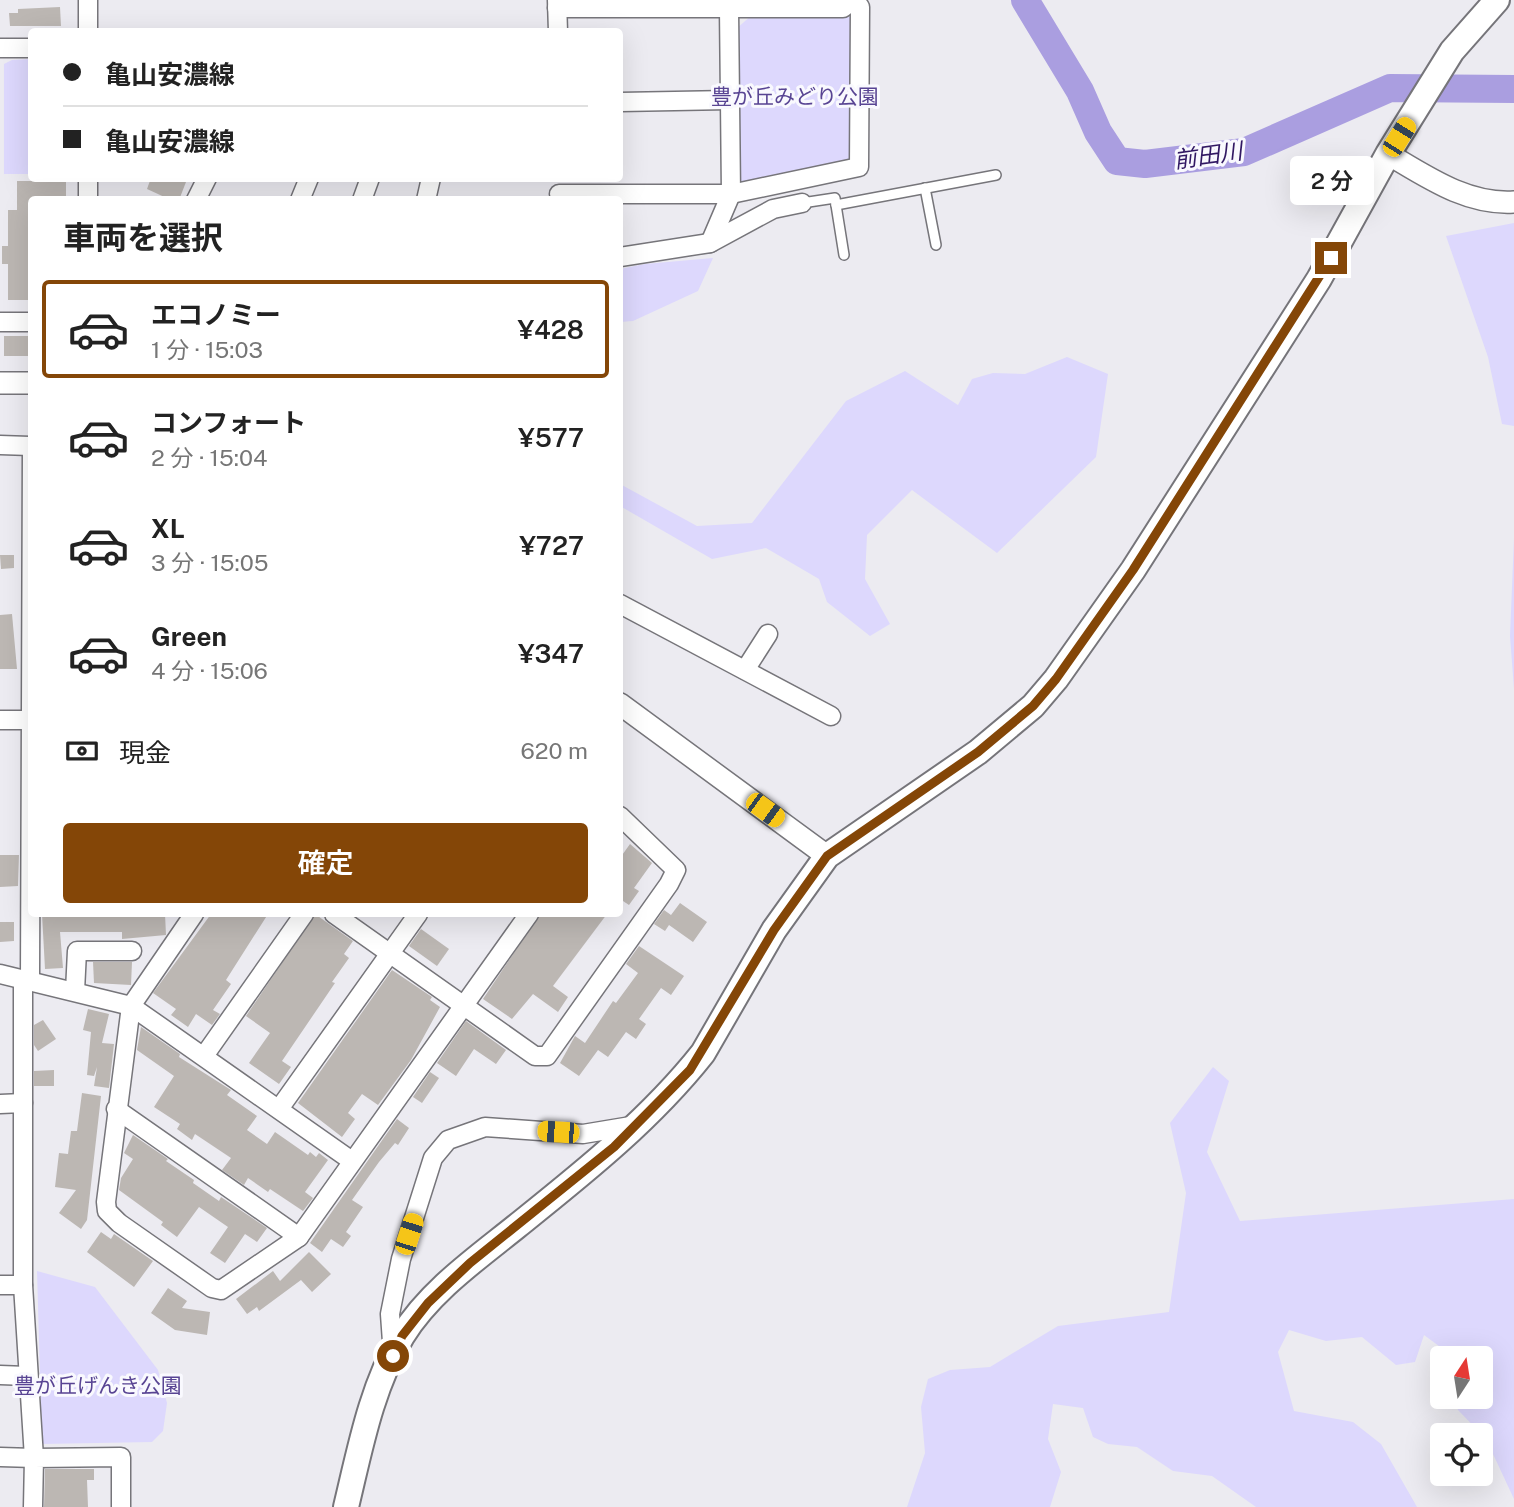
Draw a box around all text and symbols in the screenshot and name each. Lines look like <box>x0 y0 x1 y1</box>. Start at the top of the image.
text: 亀山安濃線 <box>105 59 235 90</box>
park label: 豊が丘みどり公園 <box>711 84 879 109</box>
car <box>1379 114 1420 160</box>
text: 亀山安濃線 <box>105 126 235 157</box>
water label: 前田川 <box>1172 136 1247 173</box>
callout: 2 分 <box>1289 156 1373 205</box>
text: 2 分 <box>1311 167 1353 194</box>
text: 車両を選択 <box>63 219 223 256</box>
route end <box>1315 242 1347 274</box>
icon: car <box>67 298 130 361</box>
text: エコノミー <box>151 299 281 330</box>
text: ¥428 <box>517 314 584 345</box>
text: 1 分 · 15:03 <box>151 336 263 363</box>
icon: car <box>67 406 130 469</box>
text: コンフォート <box>151 407 306 438</box>
text: ¥577 <box>518 422 584 453</box>
text: 2 分 · 15:04 <box>151 444 267 471</box>
text: XL <box>151 513 185 544</box>
icon: car <box>67 514 130 577</box>
text: ¥727 <box>519 530 584 561</box>
text: 3 分 · 15:05 <box>151 549 268 576</box>
text: Green <box>151 621 227 652</box>
icon: car <box>67 622 130 685</box>
text: ¥347 <box>518 638 584 669</box>
text: 4 分 · 15:06 <box>151 657 268 684</box>
icon: cash <box>63 732 101 770</box>
text: 現金 <box>119 737 171 768</box>
text: 620 m <box>520 737 588 764</box>
car <box>742 789 789 831</box>
button: 確定 <box>63 823 588 903</box>
car <box>537 1120 580 1144</box>
car <box>393 1211 426 1257</box>
route start <box>377 1340 409 1372</box>
north arrow <box>1430 1346 1493 1409</box>
map controls <box>1430 1346 1493 1486</box>
park label: 豊が丘げんき公園 <box>14 1373 182 1398</box>
button: locate <box>1430 1423 1493 1486</box>

